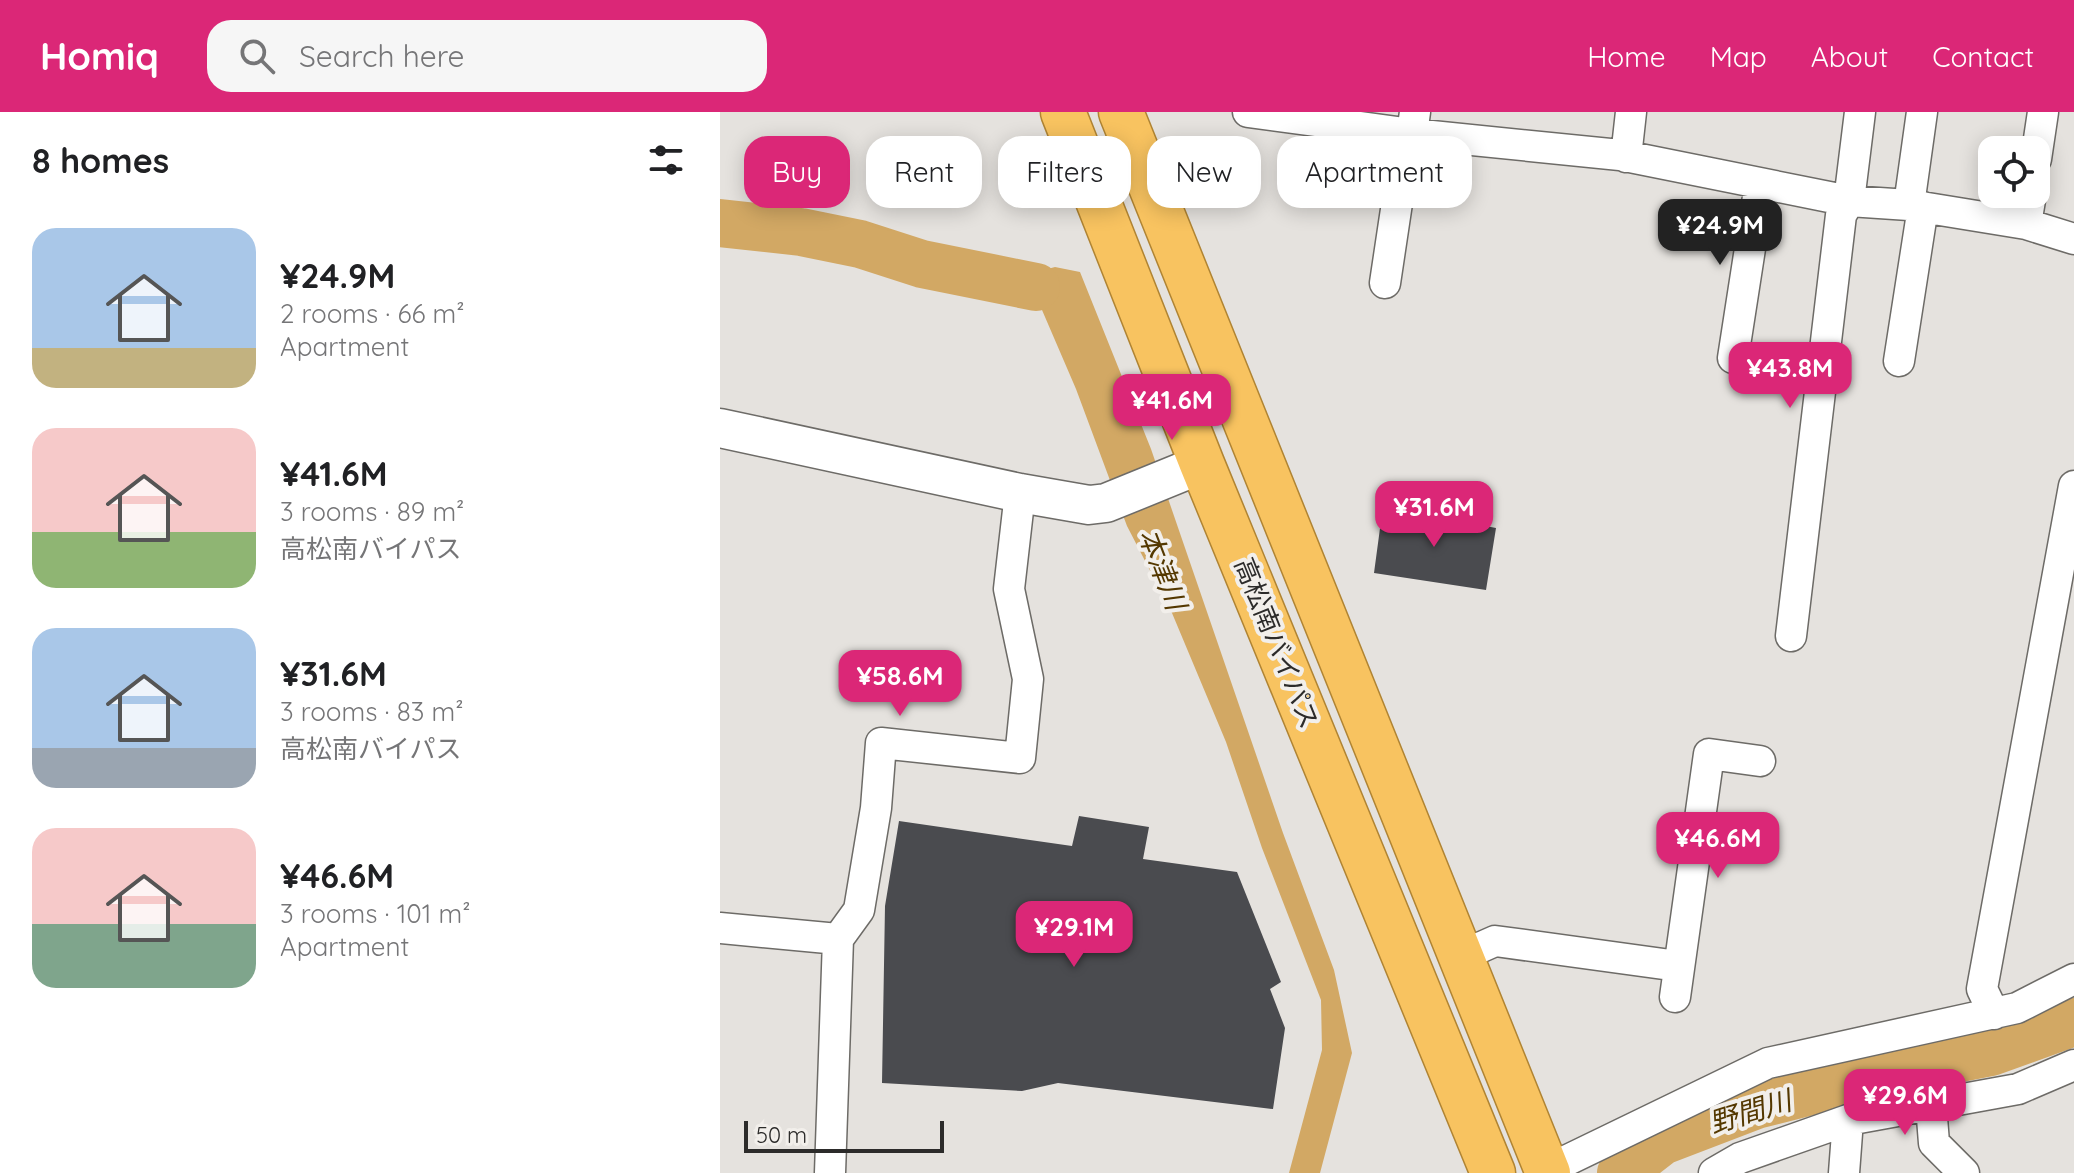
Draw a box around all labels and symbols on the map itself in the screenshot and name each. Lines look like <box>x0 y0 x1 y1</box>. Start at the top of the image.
pin: ¥24.9M <box>1655 199 1785 267</box>
pin: ¥43.8M <box>1725 342 1855 410</box>
pin: ¥41.6M <box>1107 374 1237 442</box>
pin: ¥31.6M <box>1369 481 1499 549</box>
water label: 本津川 <box>1132 524 1195 617</box>
street label: 高松南バイパス <box>1228 553 1326 733</box>
pin: ¥58.6M <box>835 650 965 718</box>
pin: ¥46.6M <box>1653 812 1783 880</box>
pin: ¥29.1M <box>1009 901 1139 969</box>
pin: ¥29.6M <box>1840 1069 1970 1137</box>
water label: 野間川 <box>1705 1081 1798 1140</box>
scale bar <box>744 1117 944 1153</box>

